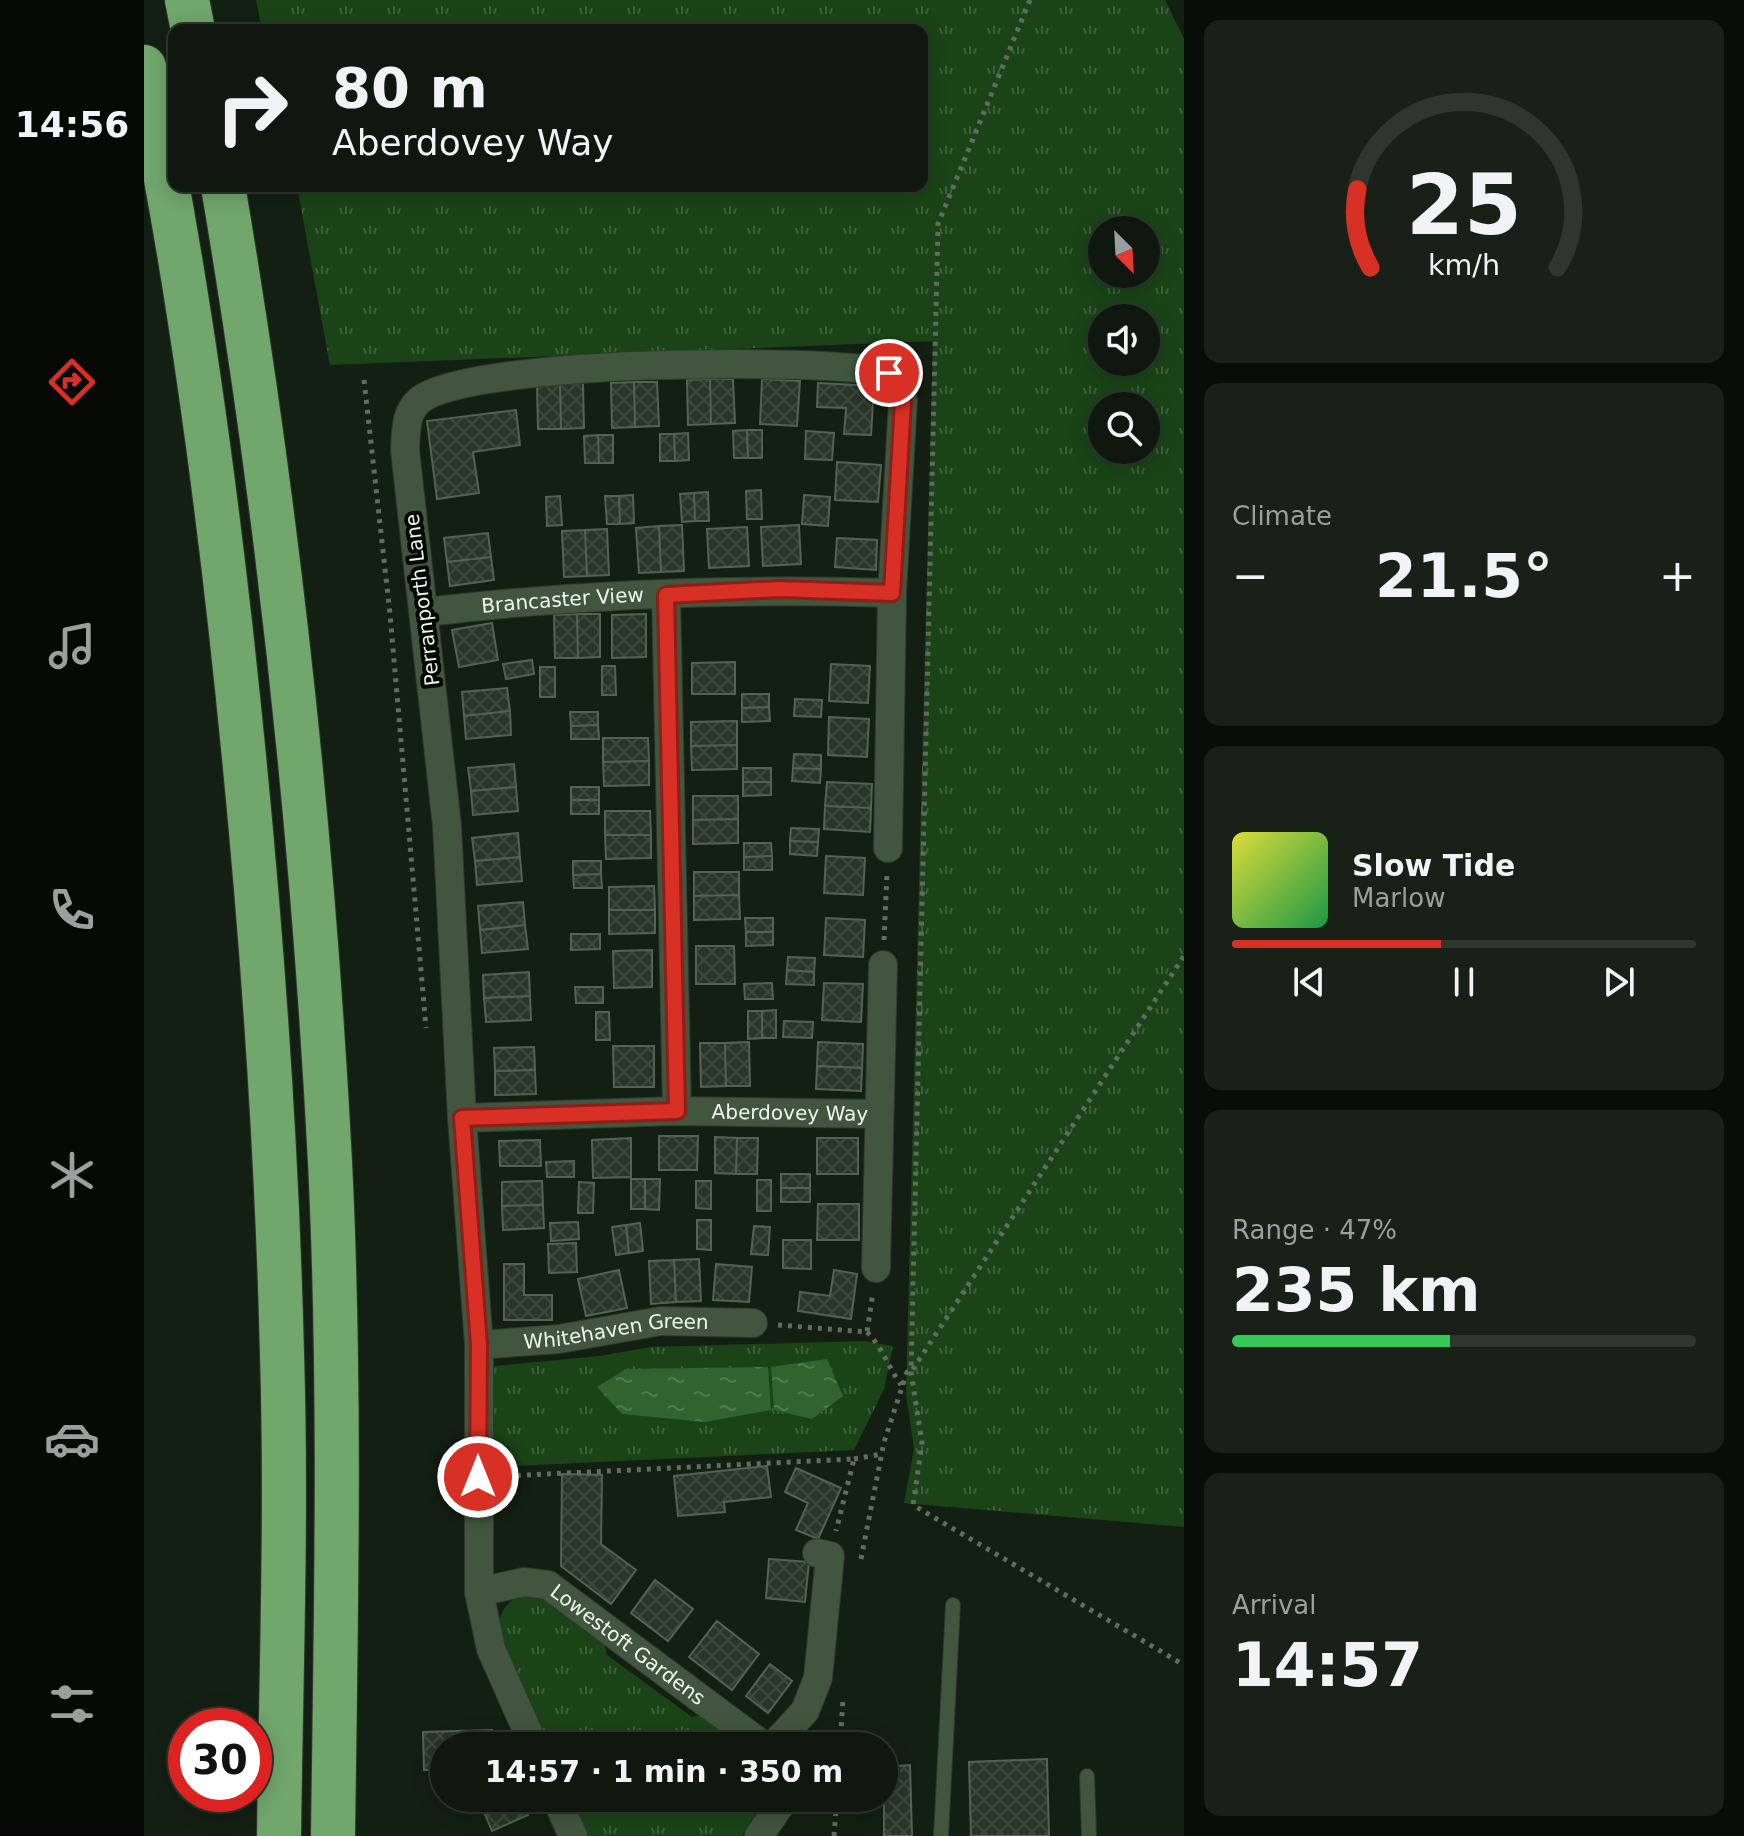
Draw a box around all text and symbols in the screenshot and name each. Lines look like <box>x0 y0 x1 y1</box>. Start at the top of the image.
text: 80 m <box>332 55 488 120</box>
icon: right <box>200 56 304 160</box>
text: 14:56 <box>15 104 129 145</box>
text: Aberdovey Way <box>332 122 614 163</box>
text: 25 <box>1406 156 1522 253</box>
north arrow <box>1088 216 1160 288</box>
map controls <box>1088 216 1160 464</box>
text: km/h <box>1428 248 1500 282</box>
button: sound <box>1088 304 1160 376</box>
pin <box>855 339 923 407</box>
icon: arrive <box>867 351 911 395</box>
icon: directions <box>44 354 100 410</box>
button: search <box>1088 392 1160 464</box>
text: Climate <box>1232 501 1332 531</box>
street label: Perranporth Lane <box>400 513 444 687</box>
text: 21.5° <box>1375 541 1553 611</box>
text: − <box>1232 550 1269 601</box>
text: + <box>1659 550 1696 601</box>
street label: Brancaster View <box>480 582 644 618</box>
icon: music <box>44 618 100 674</box>
text: Slow Tide <box>1352 848 1515 883</box>
icon: phone <box>44 882 100 938</box>
text: Marlow <box>1352 883 1445 913</box>
icon: previous <box>1287 960 1331 1004</box>
icon: pause <box>1442 960 1486 1004</box>
icon: next <box>1597 960 1641 1004</box>
street label: Aberdovey Way <box>711 1100 868 1126</box>
icon: climate <box>44 1147 100 1203</box>
text: Range · 47% <box>1232 1215 1397 1245</box>
text: 235 km <box>1232 1255 1481 1325</box>
street label: Whitehaven Green <box>523 1309 709 1354</box>
icon: car <box>44 1411 100 1467</box>
position arrow <box>436 1435 520 1519</box>
street label: Lowestoft Gardens <box>546 1579 710 1710</box>
text: Arrival <box>1232 1590 1316 1620</box>
text: 14:57 <box>1232 1630 1423 1700</box>
icon: filters <box>44 1676 100 1732</box>
speed limit sign: 30 <box>168 1708 272 1812</box>
text: 14:57 · 1 min · 350 m <box>485 1754 843 1789</box>

